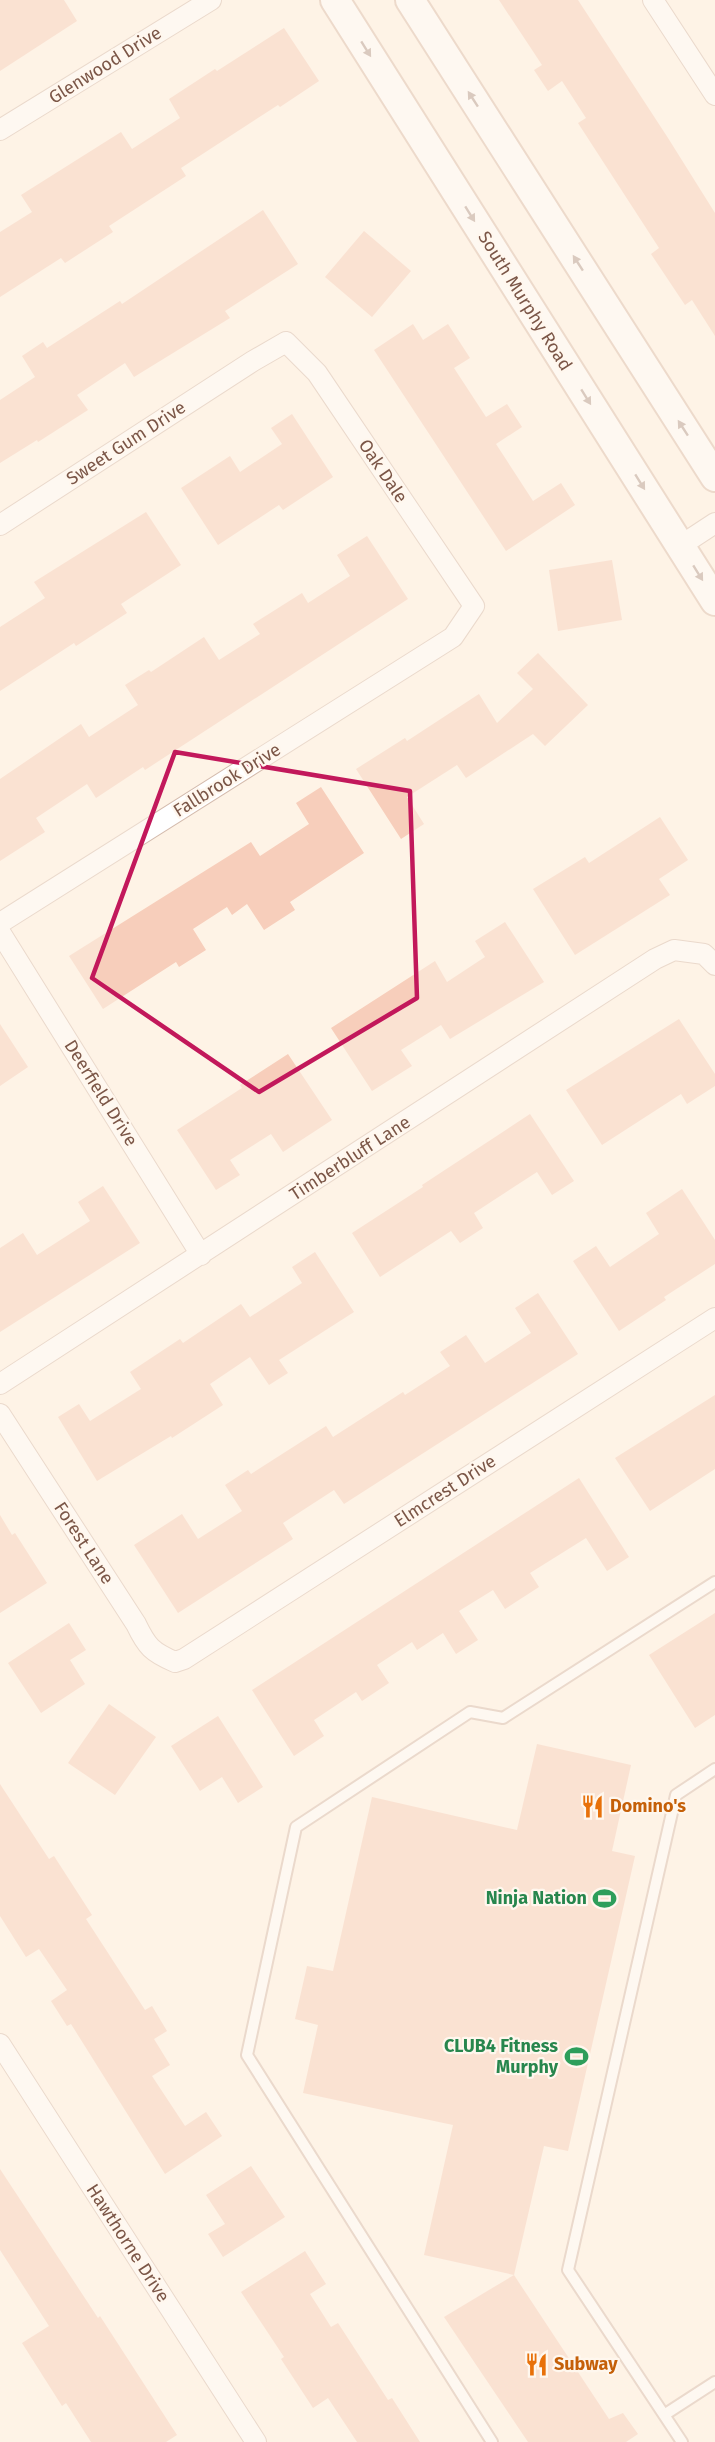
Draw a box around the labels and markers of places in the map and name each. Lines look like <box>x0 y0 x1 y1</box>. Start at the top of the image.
restaurant icon: Domino's <box>579 1793 605 1819</box>
place label: Domino's <box>610 1795 686 1817</box>
sports icon: Ninja Nation <box>592 1885 618 1911</box>
place label: Ninja Nation <box>486 1887 587 1909</box>
place label: CLUB4 Fitness Murphy <box>444 2035 559 2078</box>
sports icon: CLUB4 Fitness Murphy <box>563 2043 589 2069</box>
restaurant icon: Subway <box>523 2351 549 2377</box>
place label: Subway <box>554 2353 618 2375</box>

